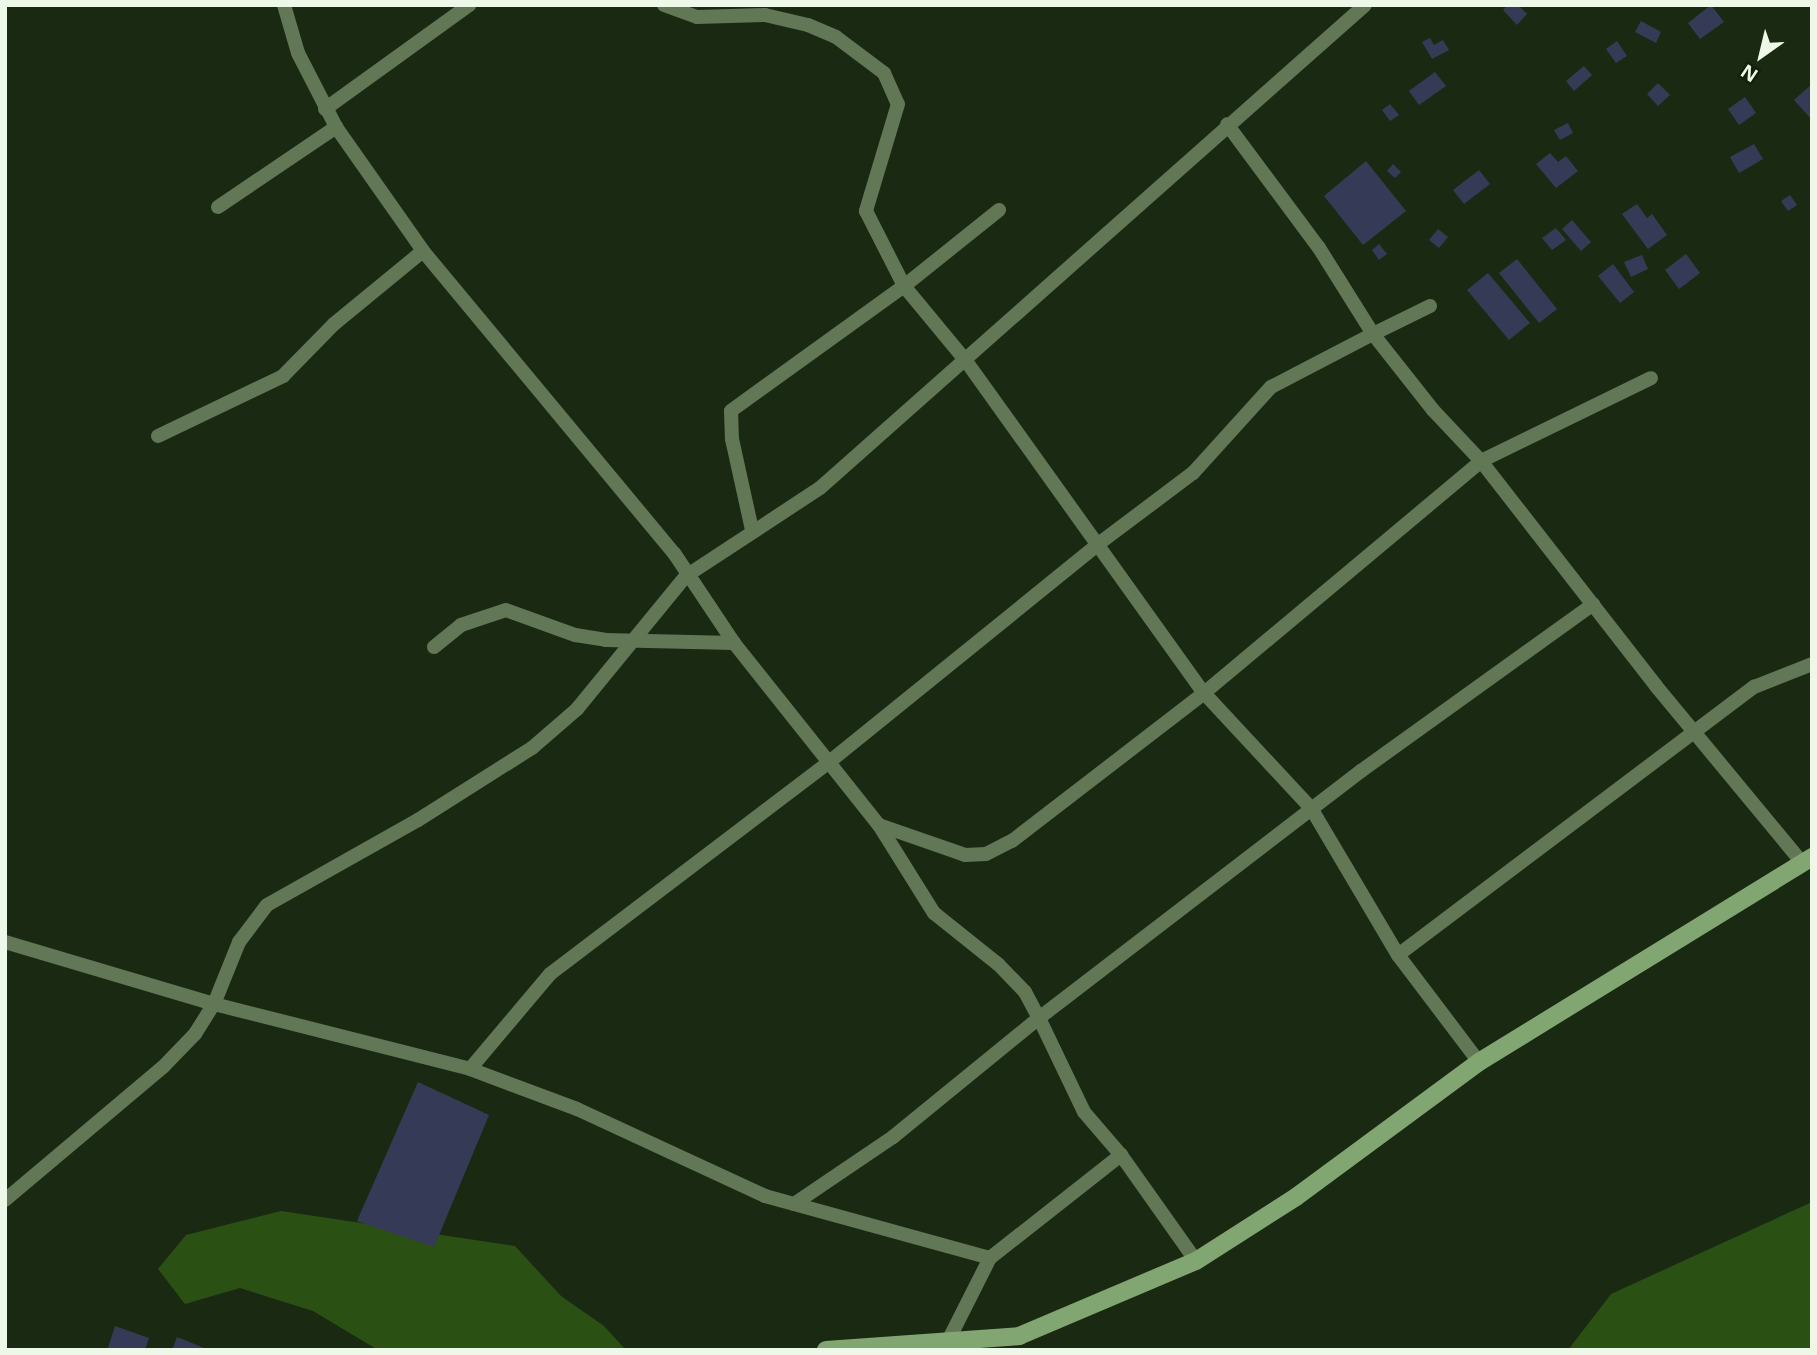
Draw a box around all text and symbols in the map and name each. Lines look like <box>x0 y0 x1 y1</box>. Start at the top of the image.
north arrow <box>1726 21 1796 91</box>
text: N <box>1736 58 1763 89</box>

